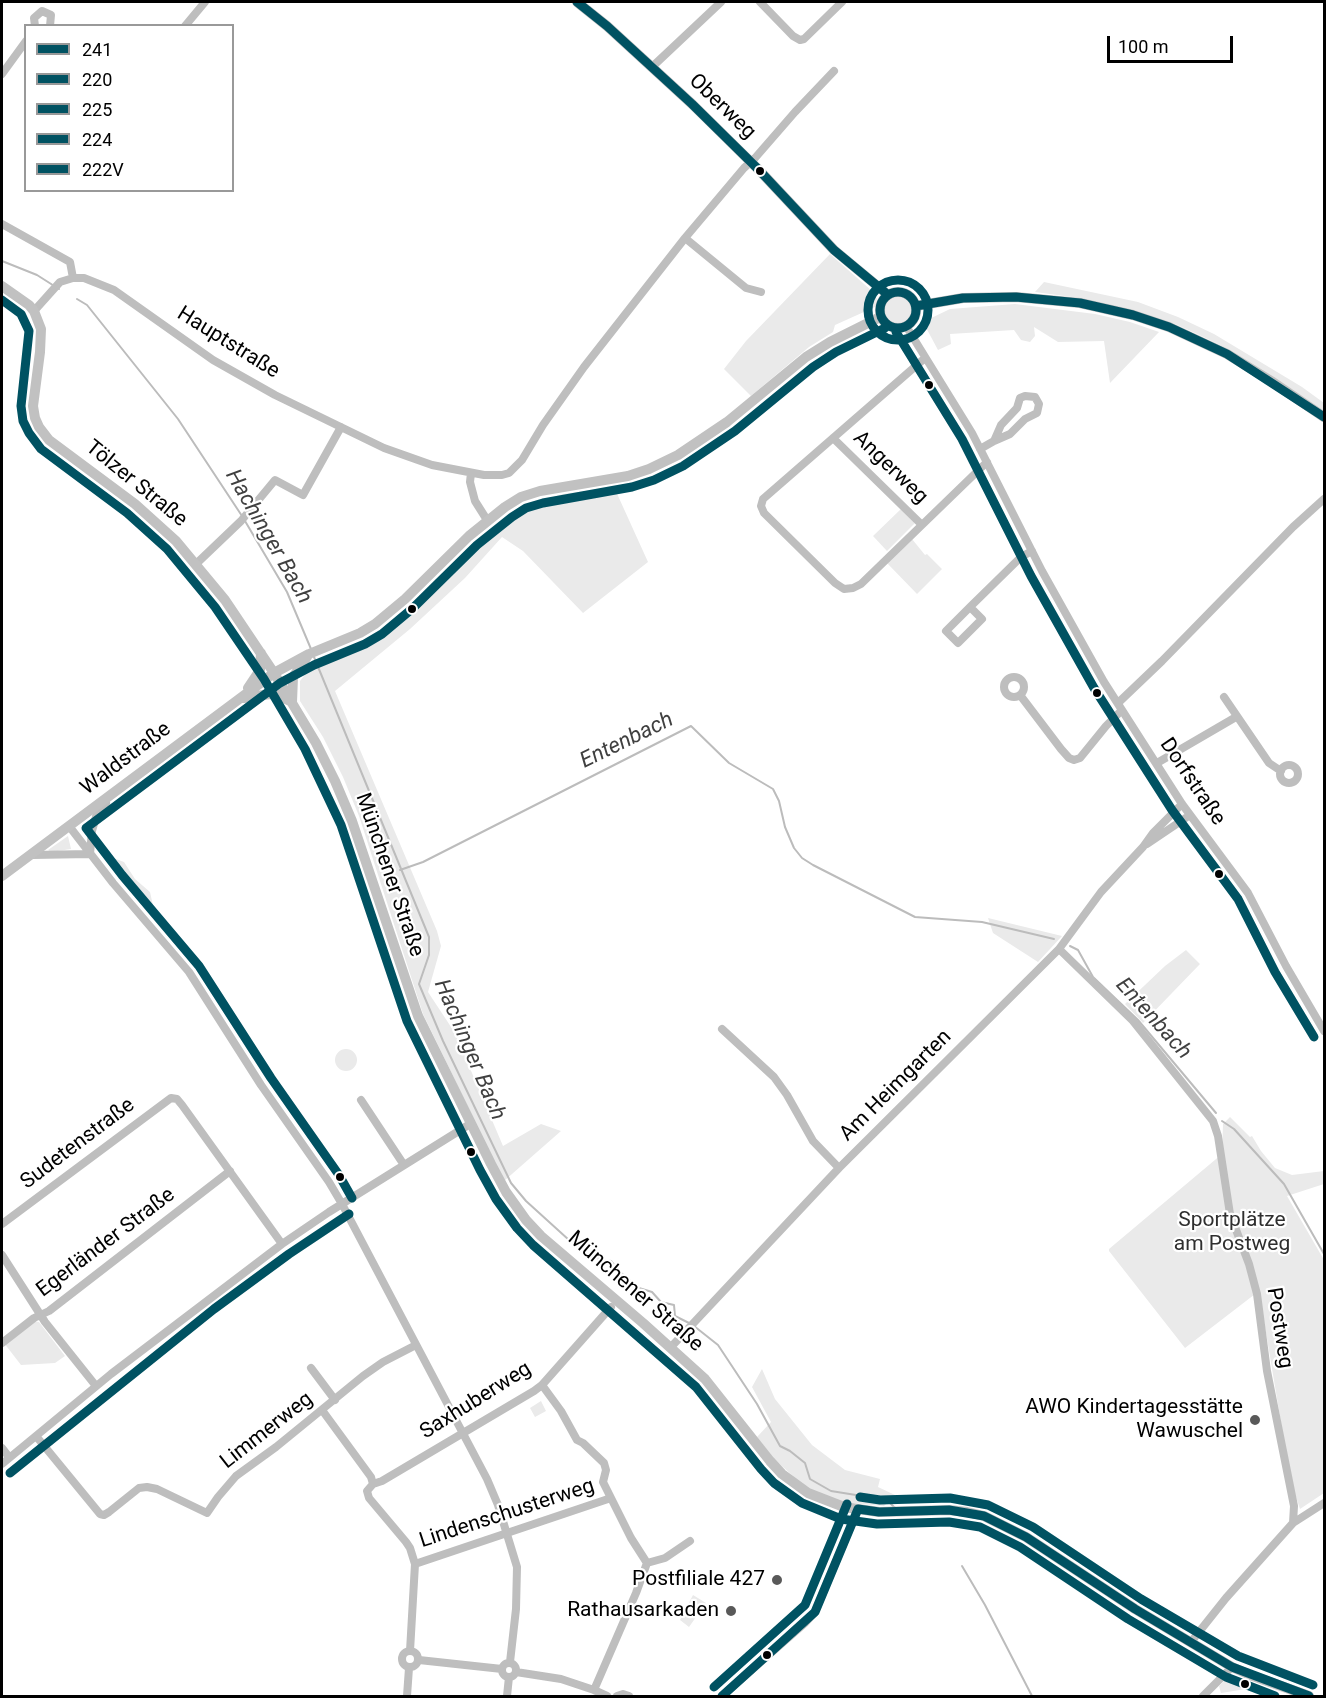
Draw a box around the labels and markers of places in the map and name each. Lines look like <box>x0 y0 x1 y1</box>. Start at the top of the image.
unlabelled marker <box>754 165 766 177</box>
unlabelled marker <box>923 379 935 391</box>
unlabelled marker <box>406 603 418 615</box>
unlabelled marker <box>1091 687 1103 699</box>
unlabelled marker <box>1213 868 1225 880</box>
unlabelled marker <box>465 1146 477 1158</box>
unlabelled marker <box>334 1171 346 1183</box>
place label: AWO Kindertagesstätte Wawuschel <box>1025 1395 1243 1445</box>
marker: AWO Kindertagesstätte Wawuschel <box>1248 1413 1262 1427</box>
place label: Postfiliale 427 <box>632 1567 765 1593</box>
marker: Postfiliale 427 <box>770 1573 784 1587</box>
place label: Rathausarkaden <box>567 1598 719 1624</box>
marker: Rathausarkaden <box>724 1604 738 1618</box>
unlabelled marker <box>761 1649 773 1661</box>
unlabelled marker <box>1239 1678 1251 1690</box>

